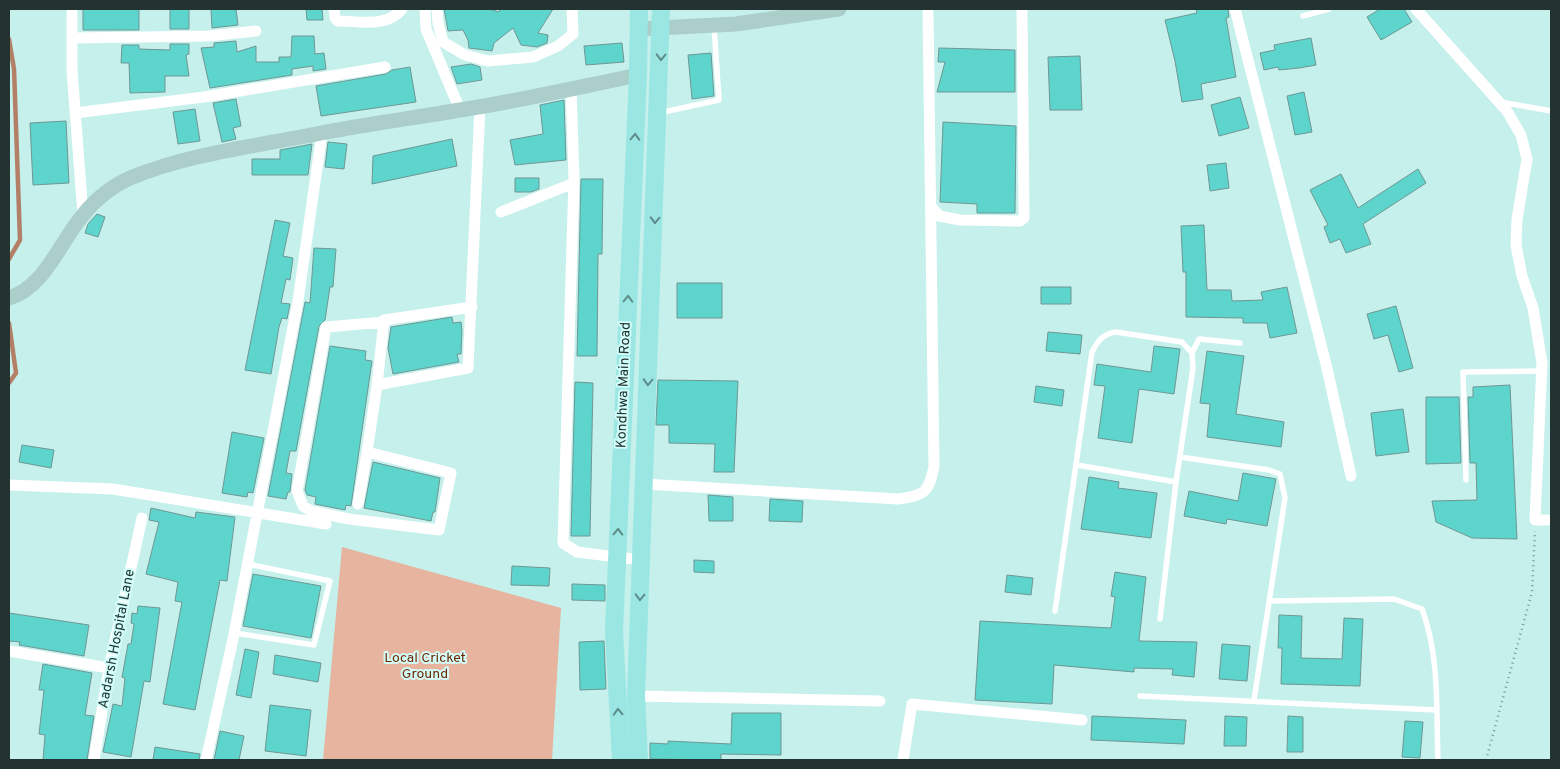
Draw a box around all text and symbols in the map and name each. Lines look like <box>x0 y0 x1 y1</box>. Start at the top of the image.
one-way arrow <box>656 54 666 62</box>
one-way arrow <box>630 133 641 141</box>
one-way arrow <box>649 216 660 224</box>
one-way arrow <box>623 295 633 303</box>
street label: Kondhwa Main Road <box>613 322 635 448</box>
one-way arrow <box>643 379 653 387</box>
one-way arrow <box>613 528 623 536</box>
street label: Aadarsh Hospital Lane <box>95 568 139 710</box>
one-way arrow <box>635 594 645 601</box>
park label: Local Cricket Ground <box>384 650 466 683</box>
one-way arrow <box>613 707 623 715</box>

